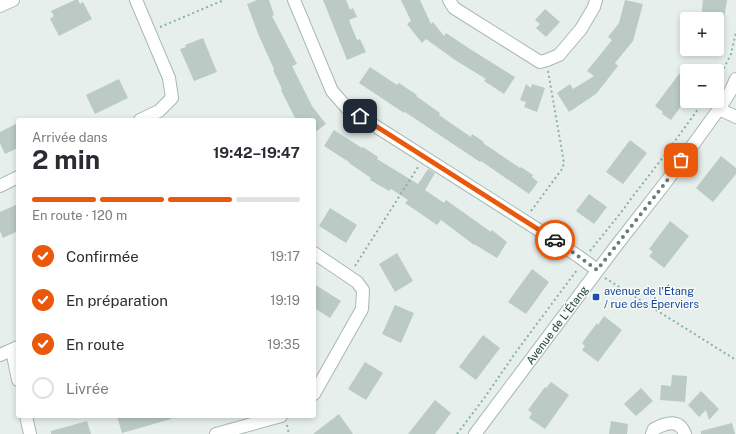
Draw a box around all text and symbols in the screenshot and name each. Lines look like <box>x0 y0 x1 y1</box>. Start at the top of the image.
map controls <box>680 12 724 108</box>
button: + <box>680 12 724 56</box>
button: − <box>680 64 724 108</box>
pin <box>343 99 377 133</box>
icon: home <box>349 105 371 127</box>
text: Arrivée dans <box>32 130 108 145</box>
pin <box>664 143 698 177</box>
text: 2 min <box>32 144 100 175</box>
text: 19:42–19:47 <box>213 144 300 161</box>
icon: bag <box>670 149 692 171</box>
text: En route · 120 m <box>32 208 127 223</box>
courier <box>535 220 575 260</box>
icon: car <box>544 229 566 251</box>
icon: check <box>32 245 54 267</box>
text: Confirmée <box>66 248 139 265</box>
text: 19:17 <box>271 249 300 264</box>
street label: Avenue de L'Étang <box>523 283 590 366</box>
place label: avenue de l'Étang / rue des Éperviers <box>604 284 700 310</box>
icon: check <box>32 289 54 311</box>
text: En préparation <box>66 292 168 309</box>
marker: avenue de l'Étang / rue des Éperviers <box>591 292 601 302</box>
text: 19:19 <box>270 293 300 308</box>
icon: check <box>32 333 54 355</box>
text: En route <box>66 336 124 353</box>
text: 19:35 <box>267 337 300 352</box>
text: Livrée <box>66 380 109 397</box>

